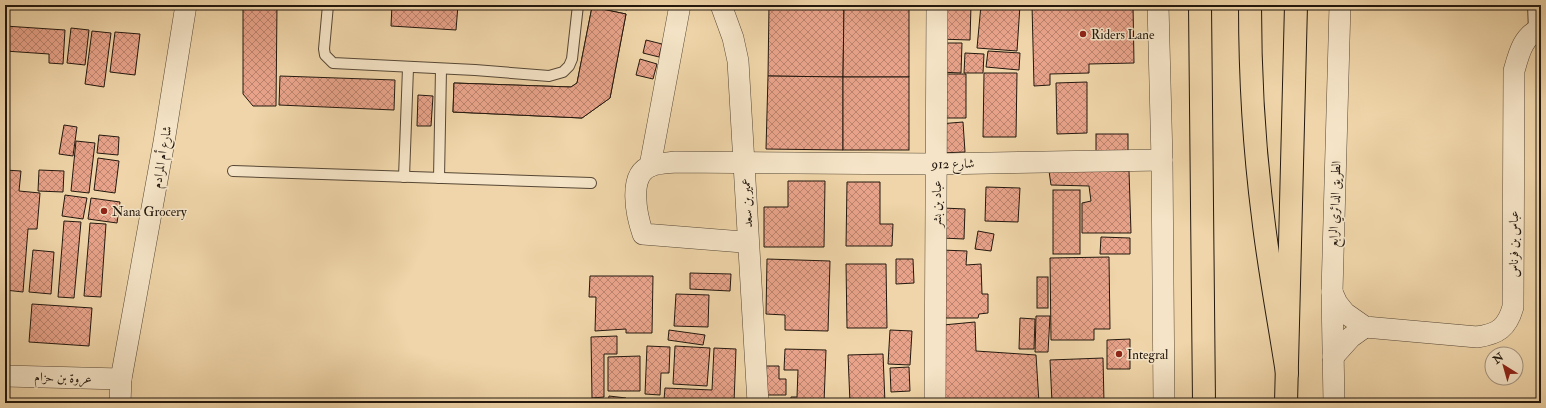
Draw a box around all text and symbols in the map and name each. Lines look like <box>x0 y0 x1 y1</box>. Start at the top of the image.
place label: Riders Lane <box>1091 27 1155 43</box>
marker: Riders Lane <box>1078 29 1088 39</box>
street label: شارع أم المرادم <box>148 124 178 190</box>
street label: شارع 912 <box>930 156 975 175</box>
street label: الطريق الدائري الرابع <box>1325 160 1349 248</box>
street label: عمير بن سعد <box>738 178 756 228</box>
street label: عباد بن بشر <box>929 180 945 230</box>
place label: Nana Grocery <box>112 204 187 221</box>
marker: Nana Grocery <box>99 206 109 216</box>
street label: عباس بن فرناس <box>1506 210 1522 278</box>
north arrow <box>1484 346 1524 386</box>
place label: Integral <box>1127 347 1169 363</box>
marker: Integral <box>1114 349 1124 359</box>
text: N <box>1490 350 1507 367</box>
street label: عروة بن حزام <box>34 369 92 390</box>

